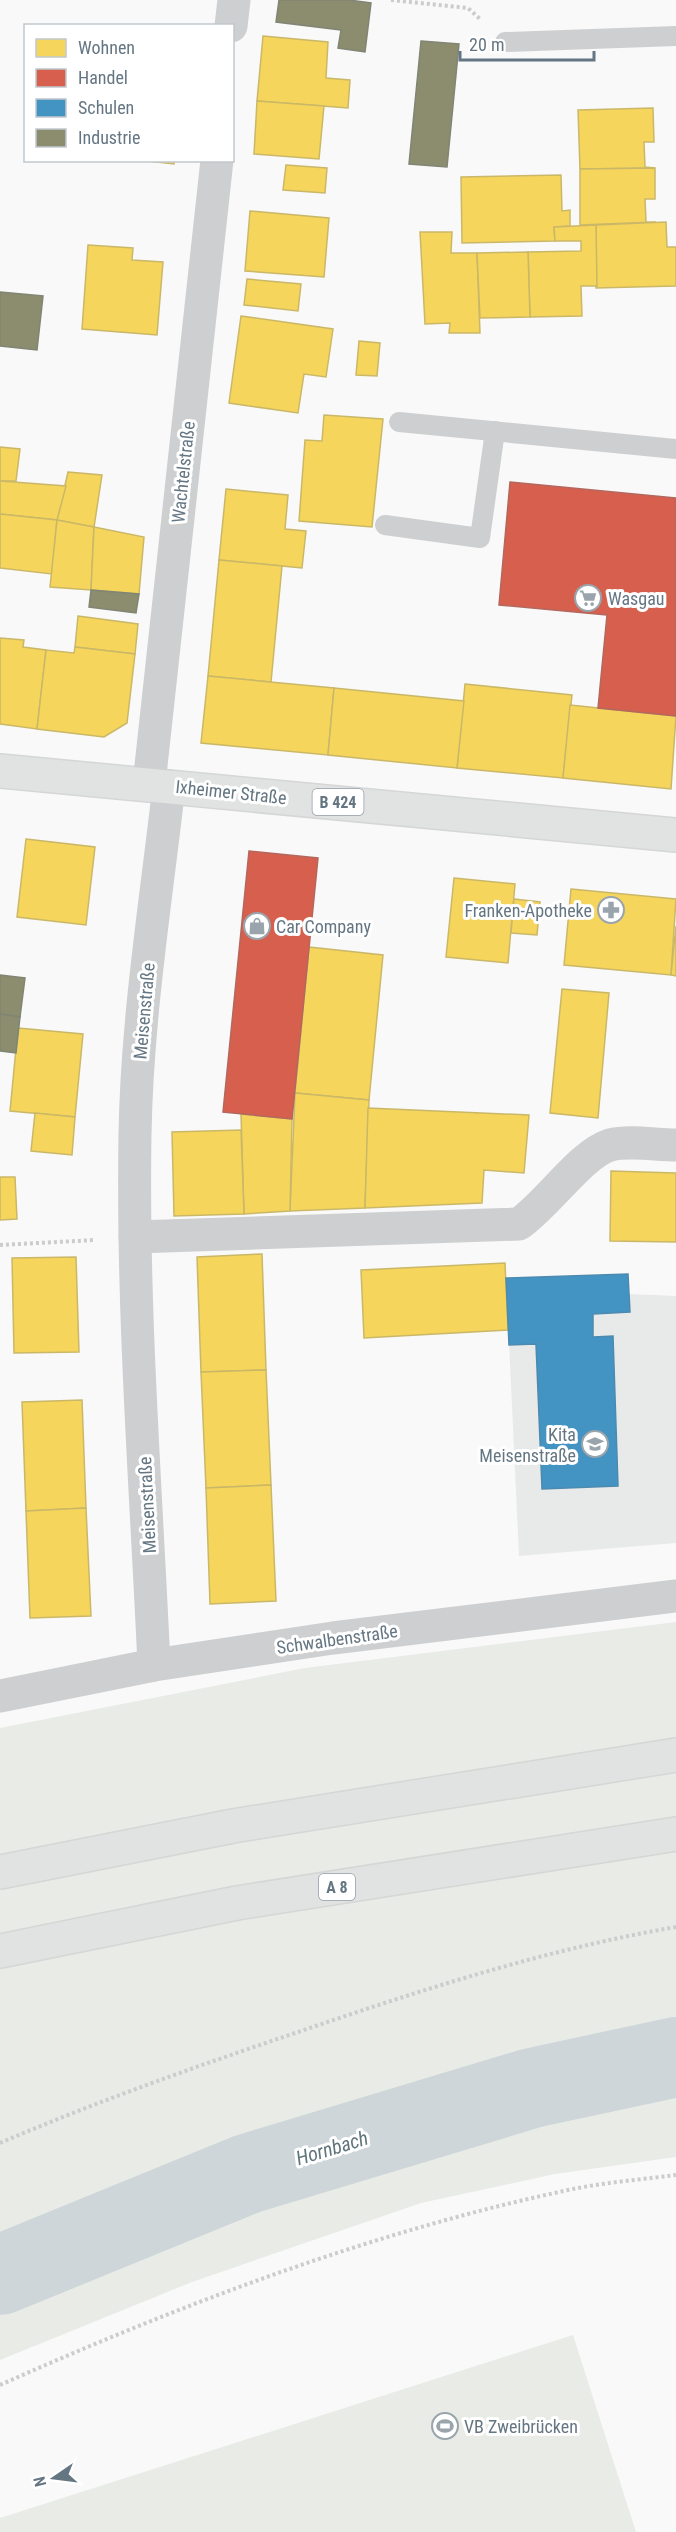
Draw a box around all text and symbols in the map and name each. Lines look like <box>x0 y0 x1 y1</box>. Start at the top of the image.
legend <box>24 24 234 162</box>
scale bar <box>460 24 594 62</box>
text: 20 m <box>469 34 504 55</box>
text: Wohnen <box>78 37 135 58</box>
text: Handel <box>78 67 128 88</box>
text: Schulen <box>78 97 134 118</box>
text: Industrie <box>78 127 140 148</box>
street label: Wachtelstraße <box>167 420 199 524</box>
supermarket icon: Wasgau <box>573 583 603 613</box>
place label: Wasgau <box>608 588 664 609</box>
street label: Ixheimer Straße <box>174 776 288 808</box>
road number: B 424 <box>312 789 364 815</box>
pharmacy icon: Franken-Apotheke <box>596 895 626 925</box>
place label: Franken-Apotheke <box>464 900 592 921</box>
shop icon: Car Company <box>242 911 272 941</box>
place label: Car Company <box>276 916 371 937</box>
street label: Meisenstraße <box>129 962 159 1060</box>
place label: Kita Meisenstraße <box>479 1424 576 1466</box>
school or university icon: Kita Meisenstraße <box>580 1429 610 1459</box>
street label: Meisenstraße <box>134 1456 160 1554</box>
street label: Schwalbenstraße <box>275 1620 399 1658</box>
road number: A 8 <box>319 1874 355 1900</box>
water label: Hornbach <box>293 2126 371 2170</box>
sports icon: VB Zweibrücken <box>430 2411 460 2441</box>
place label: VB Zweibrücken <box>464 2416 578 2437</box>
north arrow <box>24 2448 84 2508</box>
text: N <box>30 2474 50 2489</box>

